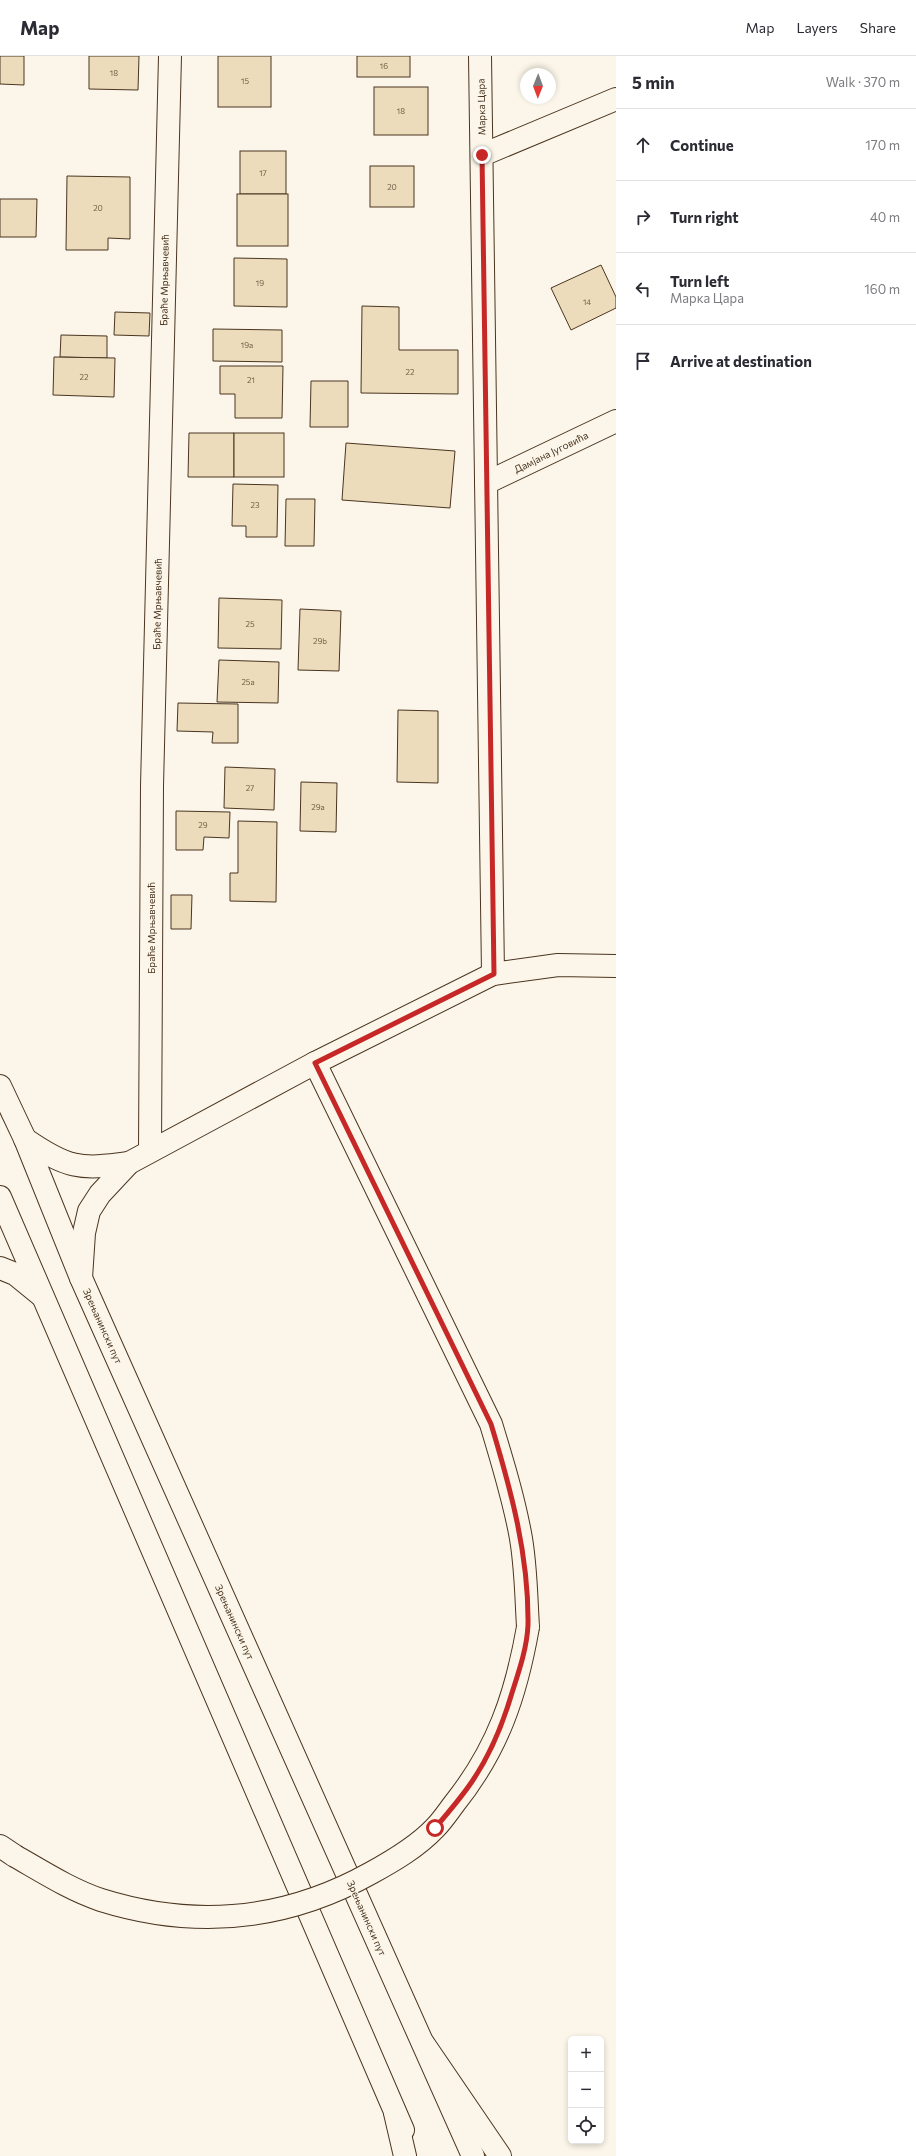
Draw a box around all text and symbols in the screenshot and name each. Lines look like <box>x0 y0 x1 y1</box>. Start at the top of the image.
text: Map <box>20 16 59 39</box>
text: Map <box>746 19 774 36</box>
text: Layers <box>796 19 838 36</box>
text: Share <box>860 19 896 36</box>
house number: 16 <box>380 61 388 71</box>
house number: 18 <box>110 68 118 78</box>
north arrow <box>520 68 556 104</box>
text: 5 min <box>632 72 675 93</box>
text: Walk · 370 m <box>826 74 900 90</box>
house number: 15 <box>241 76 249 86</box>
street label: Марка Цара <box>475 78 487 136</box>
house number: 18 <box>397 106 405 116</box>
icon: ahead <box>632 134 654 156</box>
text: Continue <box>670 136 734 154</box>
text: 170 m <box>865 137 900 153</box>
route end <box>473 146 491 164</box>
house number: 17 <box>259 168 267 178</box>
house number: 20 <box>387 182 397 192</box>
house number: 20 <box>93 203 103 213</box>
icon: right <box>632 206 654 228</box>
text: Turn right <box>670 208 739 226</box>
text: 40 m <box>870 209 900 225</box>
street label: Браће Мрњавчевић <box>157 234 171 326</box>
text: Turn left <box>670 272 729 290</box>
house number: 19 <box>256 278 264 288</box>
icon: left <box>632 278 654 300</box>
text: 160 m <box>864 281 900 297</box>
text: Марка Цара <box>670 290 744 306</box>
house number: 14 <box>583 297 591 307</box>
house number: 19a <box>241 340 253 350</box>
icon: arrive <box>632 350 654 372</box>
text: Arrive at destination <box>670 352 812 370</box>
house number: 22 <box>406 367 415 377</box>
house number: 22 <box>80 372 89 382</box>
house number: 21 <box>247 375 255 385</box>
street label: Дамјана Југовића <box>512 429 590 475</box>
house number: 23 <box>251 500 260 510</box>
street label: Браће Мрњавчевић <box>150 558 164 650</box>
house number: 25 <box>245 619 255 629</box>
house number: 29b <box>313 636 327 646</box>
house number: 25a <box>241 677 255 687</box>
house number: 27 <box>246 783 254 793</box>
house number: 29a <box>311 802 325 812</box>
house number: 29 <box>198 820 208 830</box>
street label: Браће Мрњавчевић <box>145 882 157 974</box>
street label: Зрењанински пут <box>81 1287 125 1366</box>
street label: Зрењанински пут <box>213 1583 257 1662</box>
route start <box>426 1819 444 1837</box>
street label: Зрењанински пут <box>345 1879 389 1958</box>
map controls <box>568 2036 604 2144</box>
button: + <box>568 2036 604 2072</box>
button: − <box>568 2072 604 2108</box>
button: locate <box>568 2108 604 2144</box>

